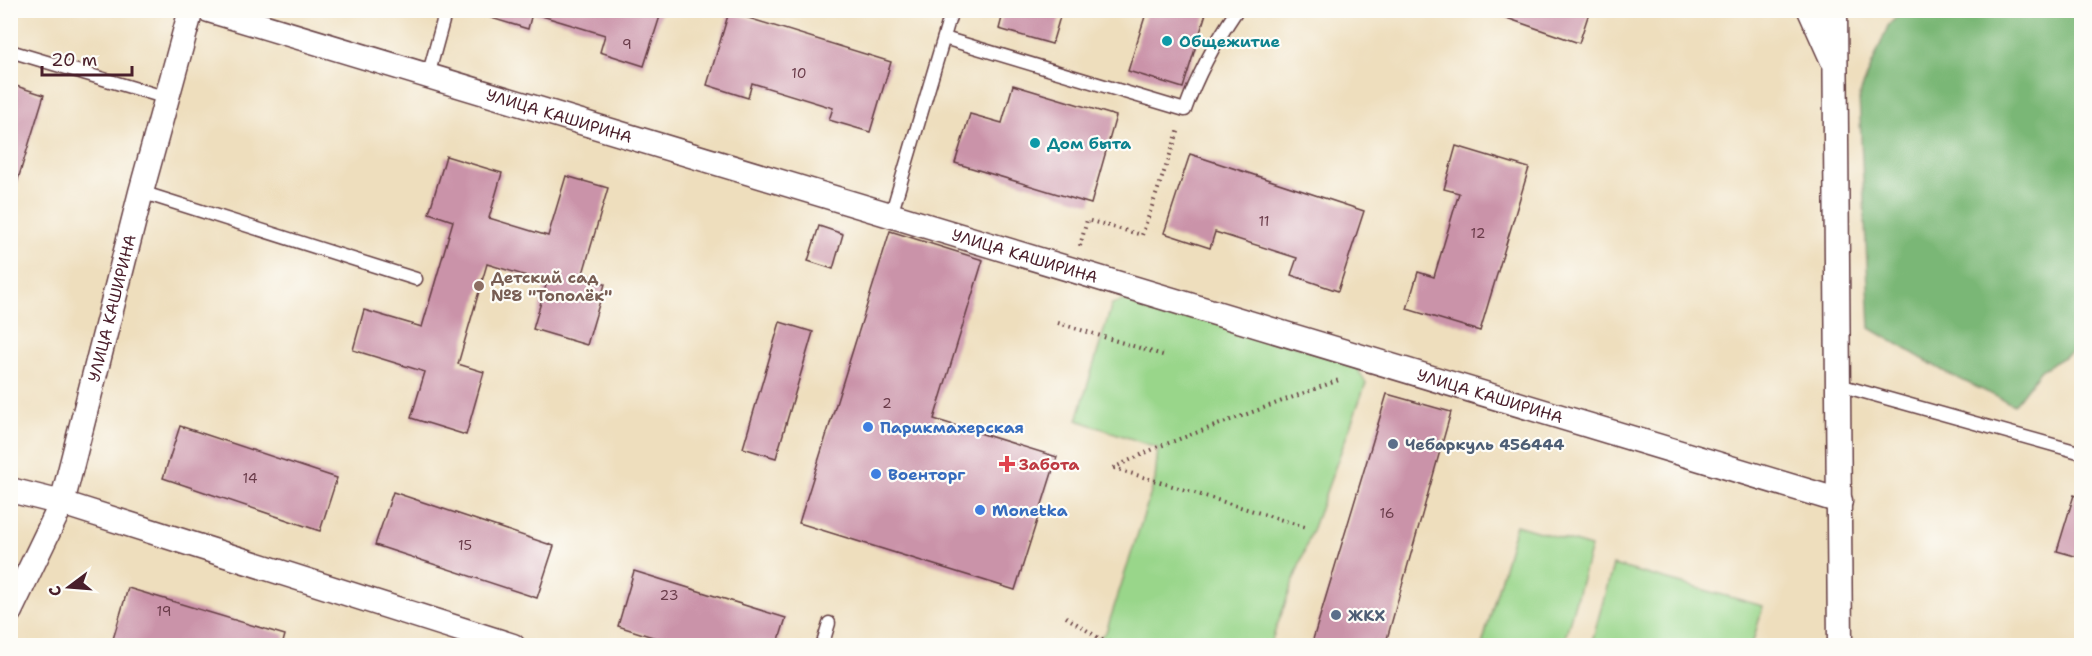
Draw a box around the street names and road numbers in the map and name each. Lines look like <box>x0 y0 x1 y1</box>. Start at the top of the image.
street label: УЛИЦА КАШИРИНА <box>484 84 635 148</box>
street label: УЛИЦА КАШИРИНА <box>949 224 1100 288</box>
street label: УЛИЦА КАШИРИНА <box>83 232 141 384</box>
street label: УЛИЦА КАШИРИНА <box>1415 364 1566 428</box>

